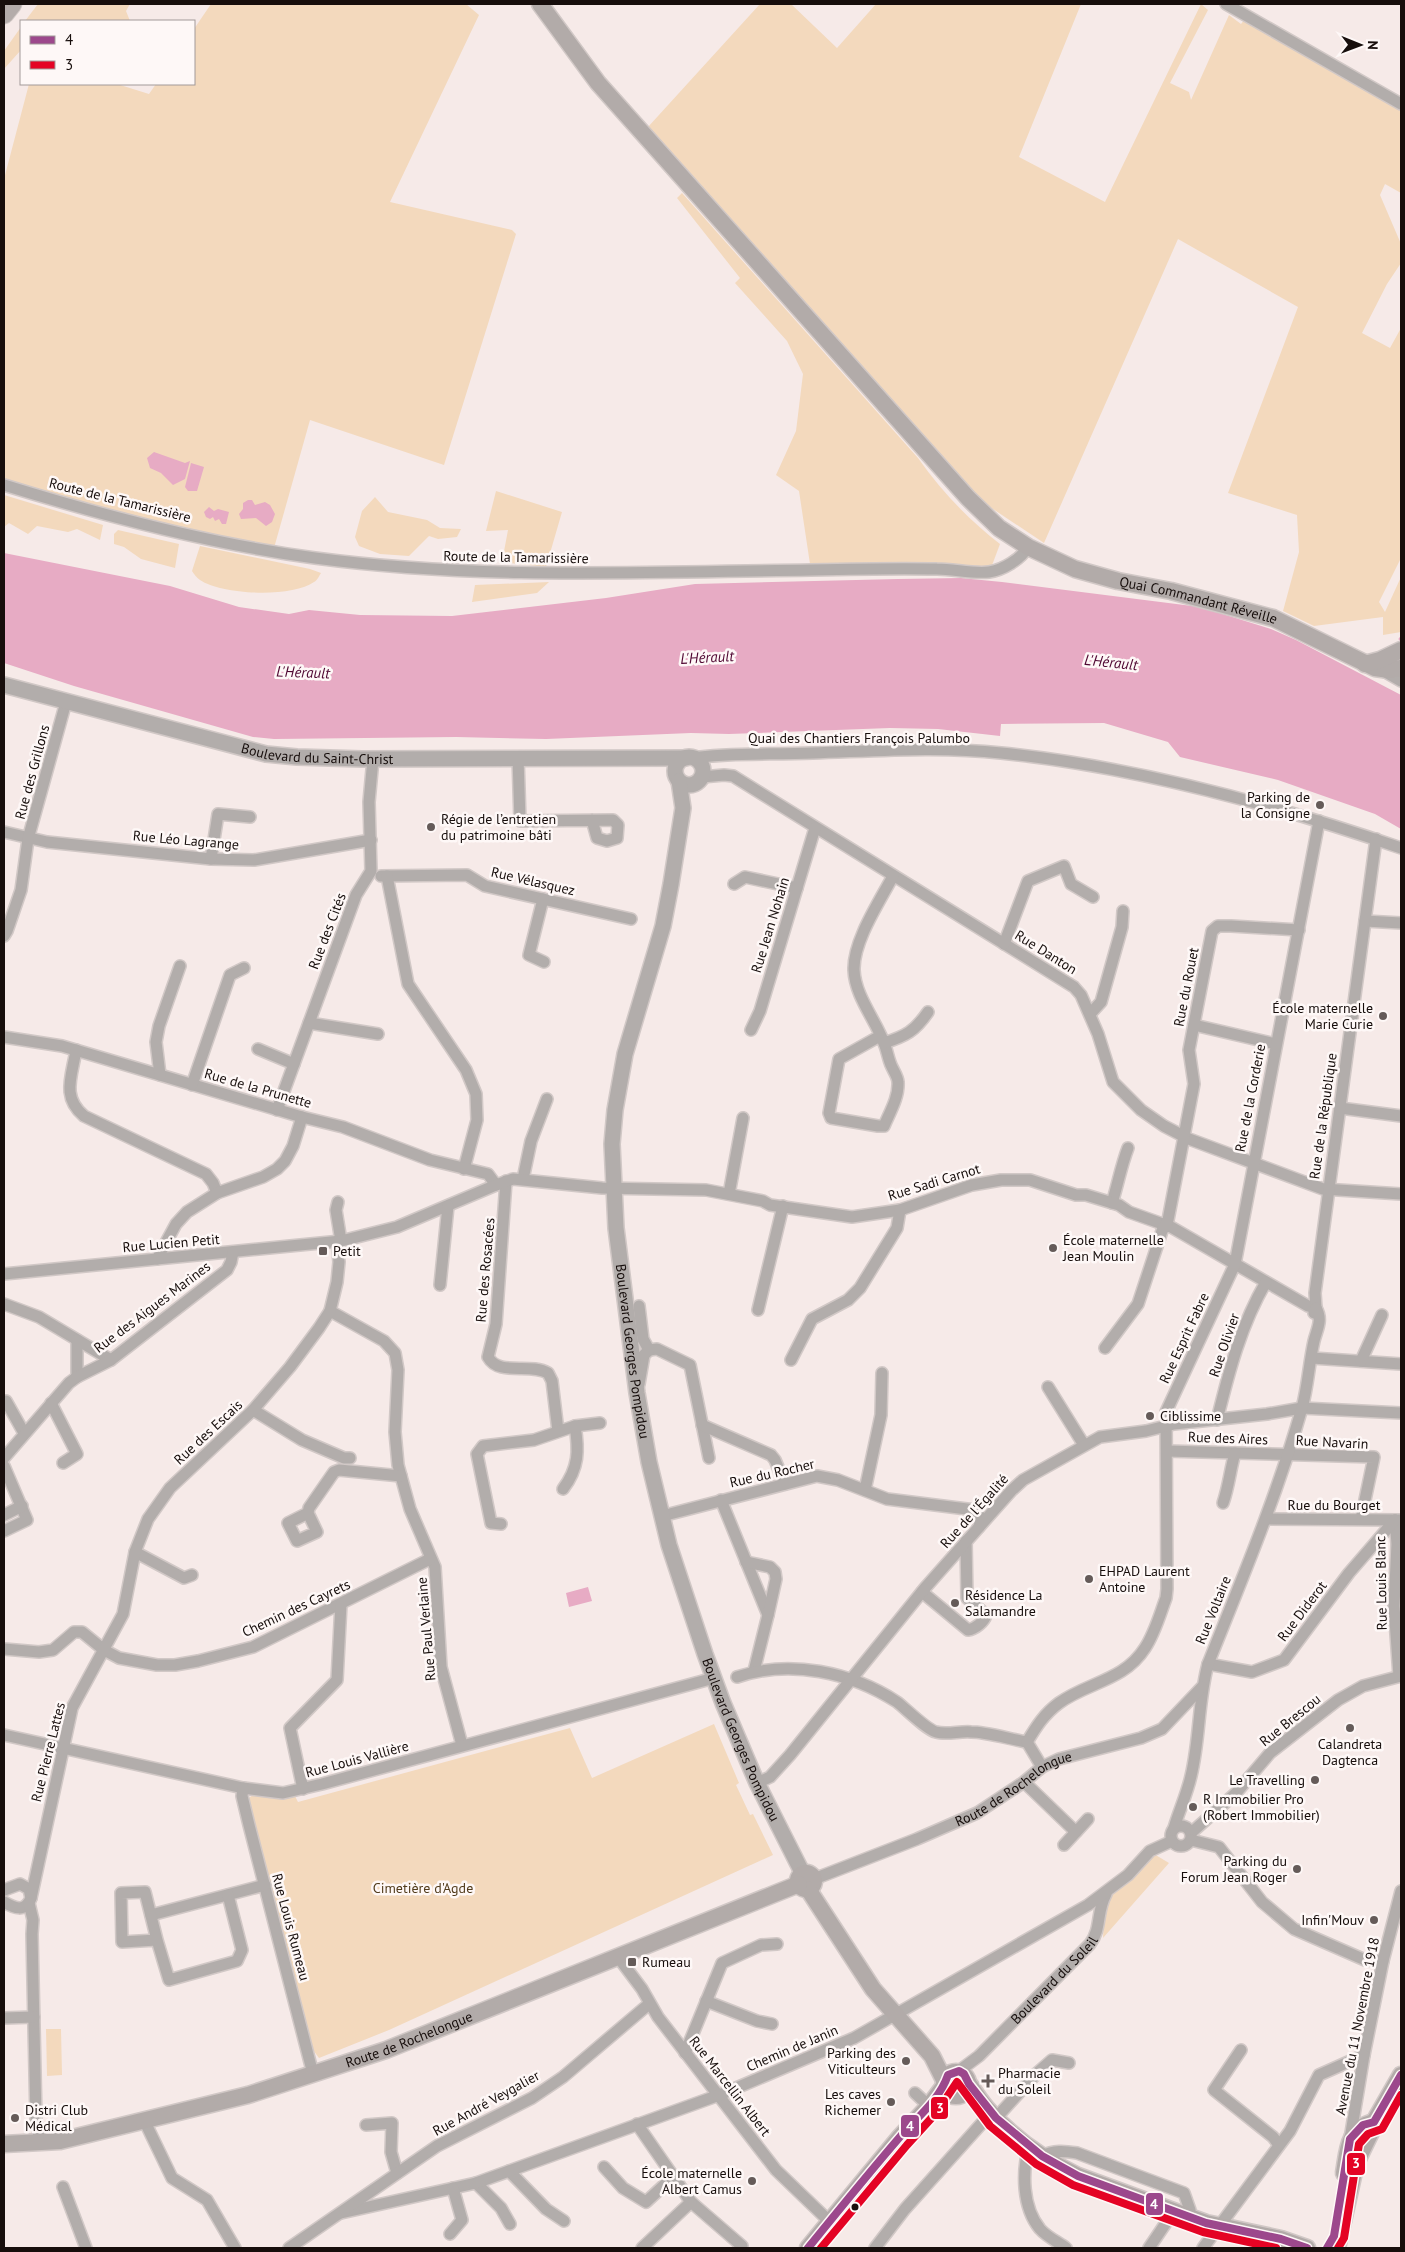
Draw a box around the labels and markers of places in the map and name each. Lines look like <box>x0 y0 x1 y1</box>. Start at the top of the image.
place label: Parking de la Consigne <box>1241 788 1310 822</box>
marker: Parking de la Consigne <box>1314 799 1326 811</box>
place label: Régie de l’entretien du patrimoine bâti <box>441 810 556 844</box>
marker: Régie de l’entretien du patrimoine bâti <box>425 821 437 833</box>
place label: École maternelle Marie Curie <box>1272 999 1373 1033</box>
marker: École maternelle Marie Curie <box>1377 1010 1389 1022</box>
place label: École maternelle Jean Moulin <box>1062 1231 1164 1265</box>
place label: Petit <box>333 1242 361 1260</box>
marker: École maternelle Jean Moulin <box>1047 1242 1059 1254</box>
marker: Petit <box>317 1245 329 1257</box>
place label: Ciblissime <box>1160 1407 1221 1425</box>
marker: Ciblissime <box>1144 1410 1156 1422</box>
place label: EHPAD Laurent Antoine <box>1099 1562 1190 1596</box>
marker: EHPAD Laurent Antoine <box>1083 1573 1095 1585</box>
place label: Résidence La Salamandre <box>965 1586 1043 1620</box>
marker: Résidence La Salamandre <box>949 1597 961 1609</box>
marker: Calandreta Dagtenca <box>1344 1722 1356 1734</box>
place label: Calandreta Dagtenca <box>1318 1735 1382 1769</box>
place label: Le Travelling <box>1229 1771 1305 1789</box>
marker: Le Travelling <box>1309 1774 1321 1786</box>
place label: R Immobilier Pro (Robert Immobilier) <box>1203 1790 1320 1824</box>
marker: R Immobilier Pro (Robert Immobilier) <box>1187 1801 1199 1813</box>
place label: Parking du Forum Jean Roger <box>1181 1852 1287 1886</box>
marker: Parking du Forum Jean Roger <box>1291 1863 1303 1875</box>
place label: Infin'Mouv <box>1301 1911 1364 1929</box>
marker: Infin'Mouv <box>1368 1914 1380 1926</box>
place label: Rumeau <box>642 1953 691 1971</box>
marker: Rumeau <box>626 1956 638 1968</box>
place label: Parking des Viticulteurs <box>827 2044 896 2078</box>
marker: Parking des Viticulteurs <box>900 2055 912 2067</box>
place label: Pharmacie du Soleil <box>998 2064 1061 2098</box>
marker: Pharmacie du Soleil <box>982 2075 994 2087</box>
place label: Les caves Richemer <box>825 2085 881 2119</box>
marker: Les caves Richemer <box>885 2096 897 2108</box>
place label: Distri Club Médical <box>25 2101 88 2135</box>
marker: Distri Club Médical <box>9 2112 21 2124</box>
place label: École maternelle Albert Camus <box>641 2164 742 2198</box>
marker: École maternelle Albert Camus <box>746 2175 758 2187</box>
unlabelled marker <box>850 2202 860 2212</box>

